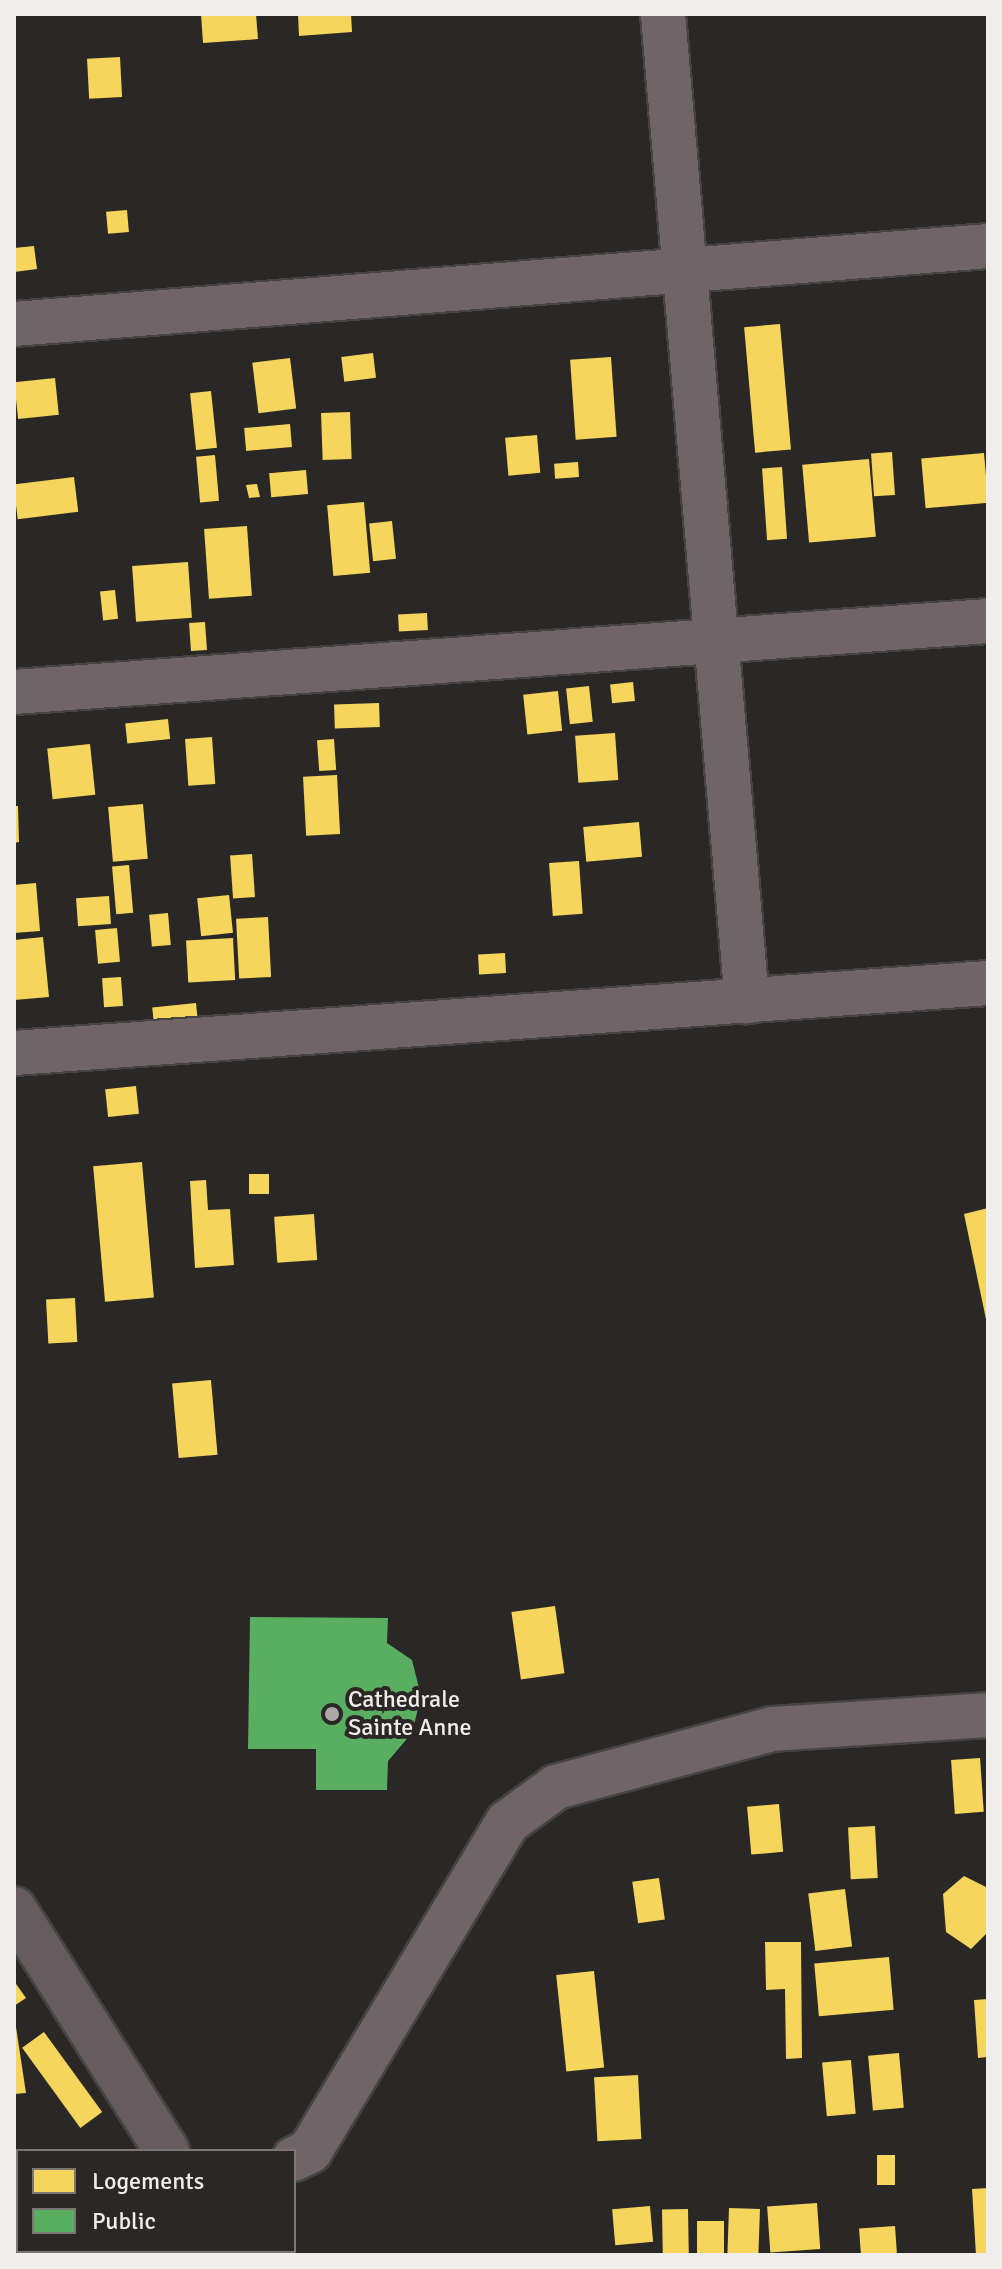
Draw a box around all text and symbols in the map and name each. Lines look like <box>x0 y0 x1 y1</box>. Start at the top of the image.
place label: Cathedrale Sainte Anne <box>348 1686 471 1742</box>
marker: Cathedrale Sainte Anne <box>323 1705 341 1723</box>
legend <box>16 2149 296 2253</box>
text: Logements <box>92 2166 204 2196</box>
text: Public <box>92 2206 156 2236</box>

